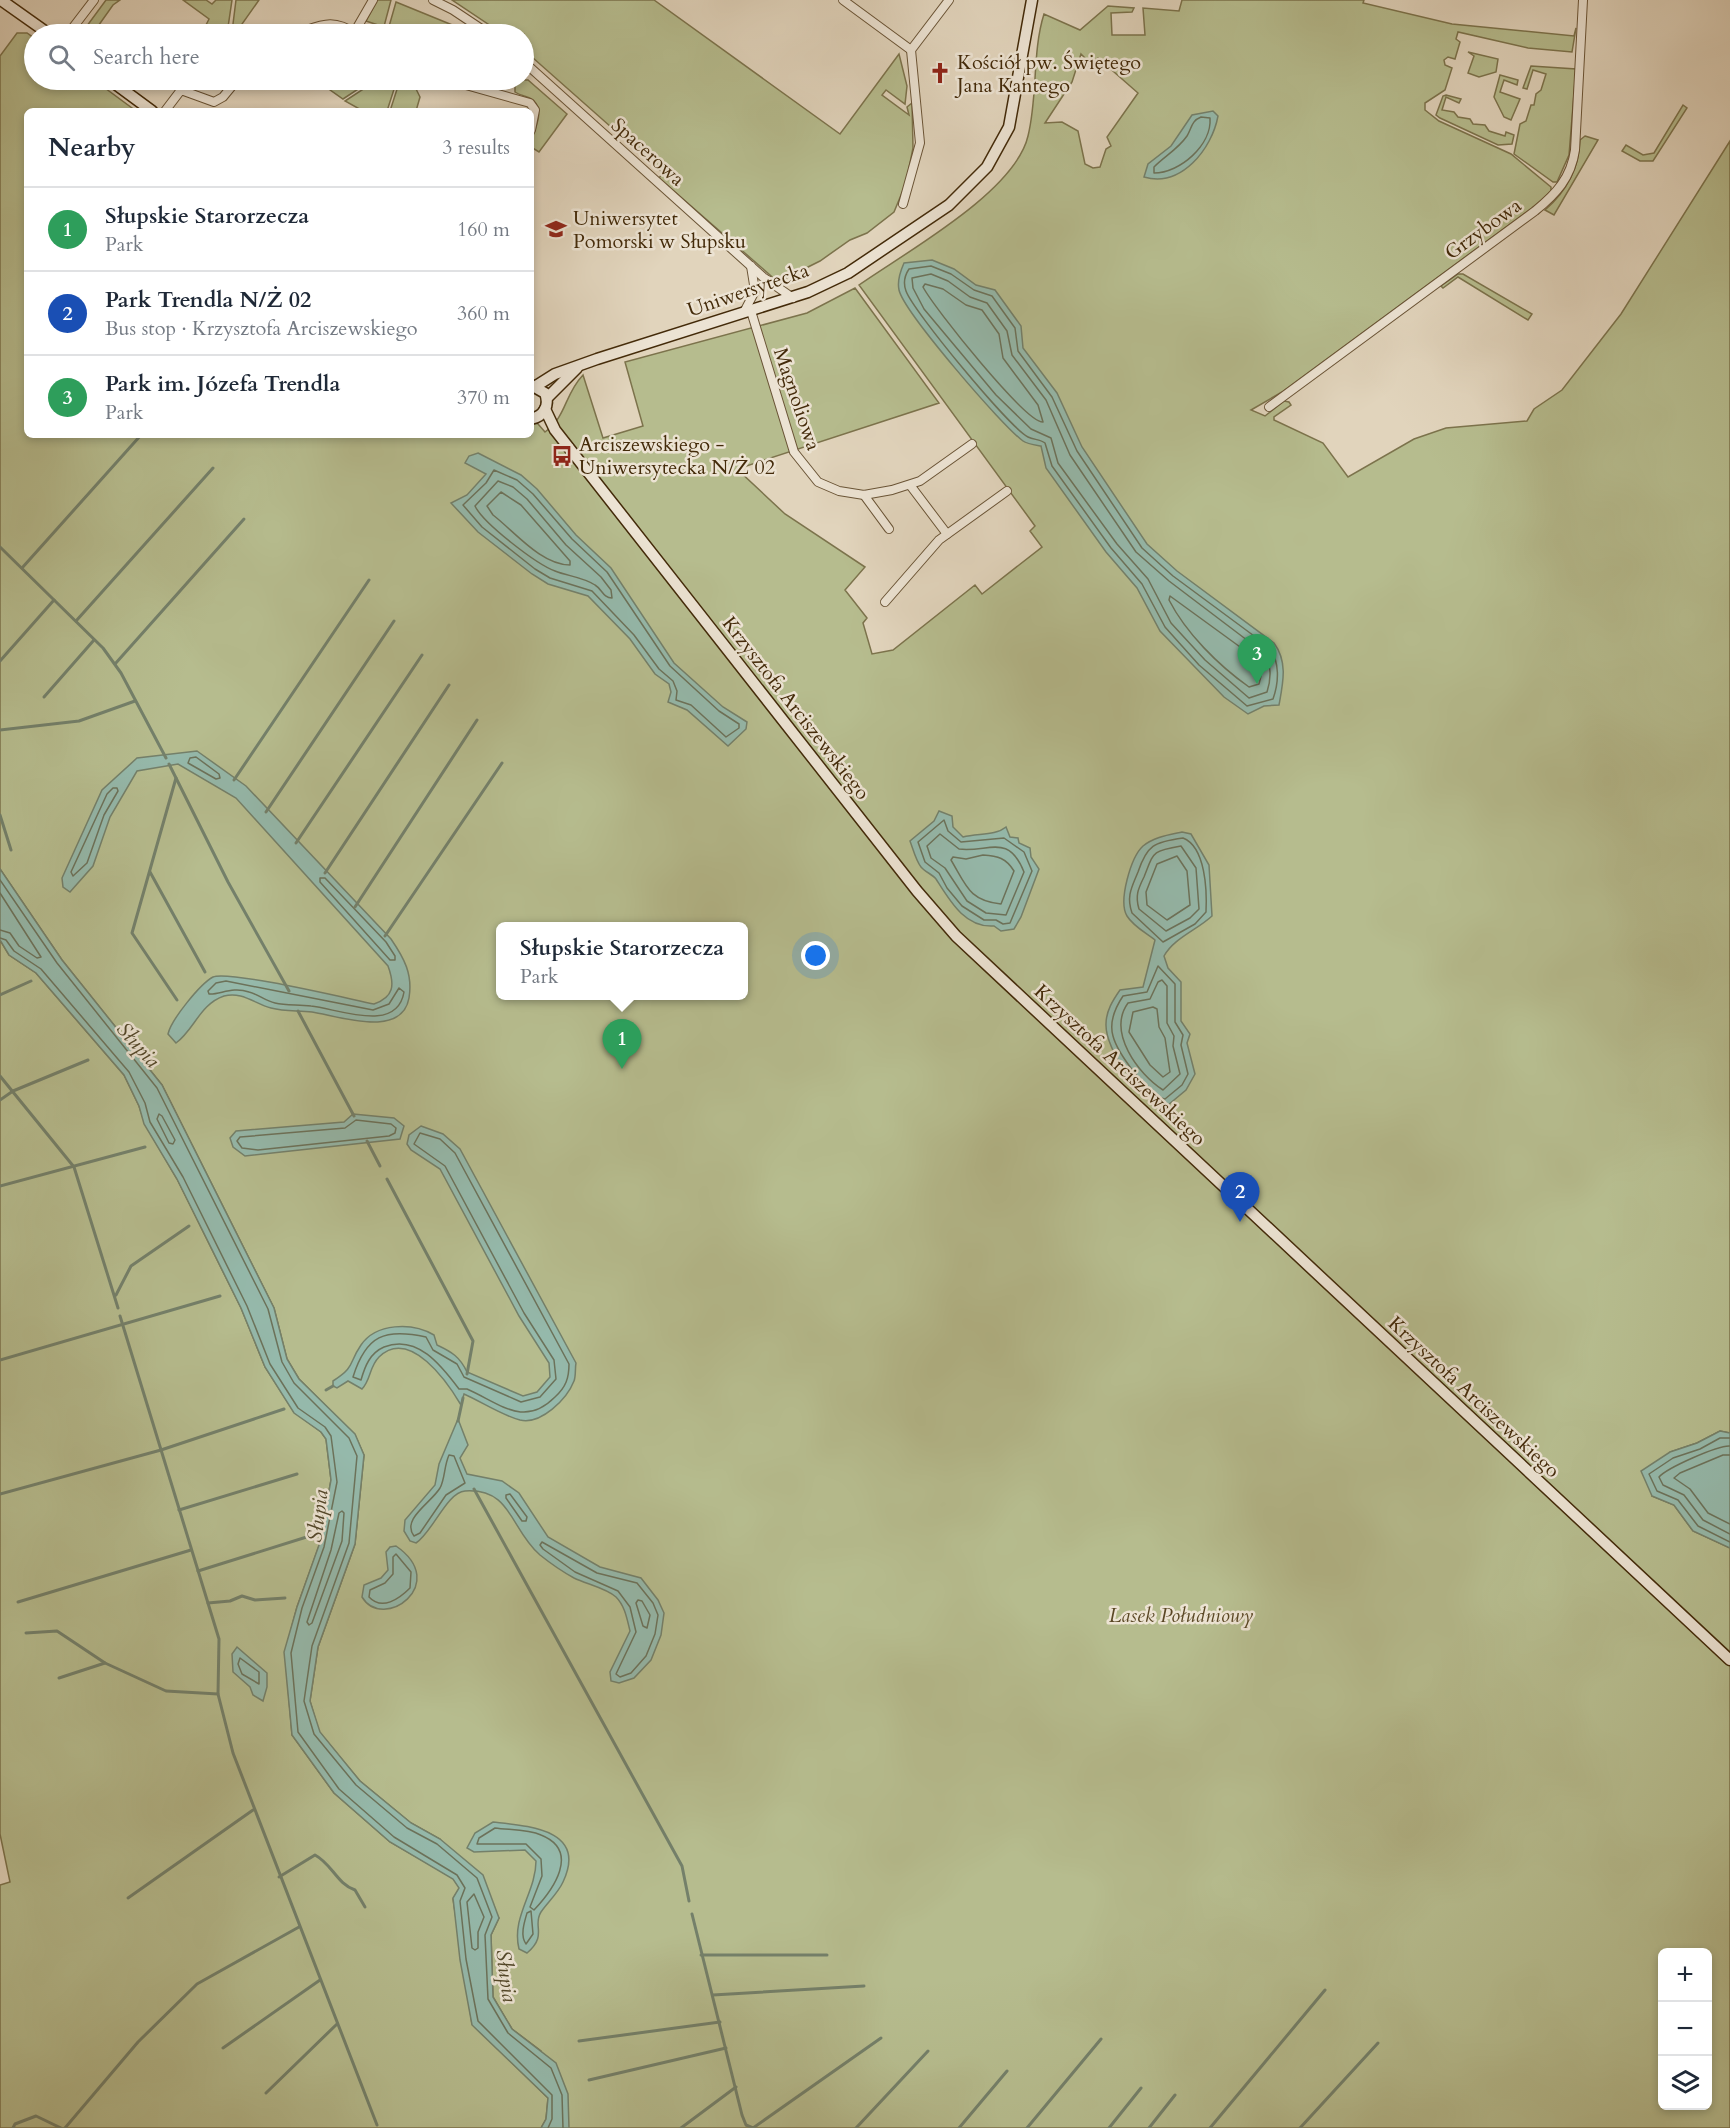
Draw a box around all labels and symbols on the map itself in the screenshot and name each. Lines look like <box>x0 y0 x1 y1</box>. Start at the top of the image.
place label: Kościół pw. Świętego Jana Kantego <box>954 49 1141 99</box>
church icon: Kościół pw. Świętego Jana Kantego <box>928 61 952 85</box>
street label: Spacerowa <box>605 112 691 192</box>
street label: Grzybowa <box>1439 192 1527 266</box>
place label: Uniwersytet Pomorski w Słupsku <box>573 205 746 255</box>
school or university icon: Uniwersytet Pomorski w Słupsku <box>544 217 568 241</box>
street label: Uniwersytecka <box>684 256 813 323</box>
street label: Magnoliowa <box>767 344 827 454</box>
place label: Arciszewskiego - Uniwersytecka N/Ż 02 <box>579 431 775 481</box>
bus stop icon: Arciszewskiego - Uniwersytecka N/Ż 02 <box>550 444 574 468</box>
street label: Krzysztofa Arciszewskiego <box>716 611 876 805</box>
pin: 3 <box>1238 634 1276 684</box>
your location <box>801 941 830 970</box>
street label: Krzysztofa Arciszewskiego <box>1028 978 1212 1152</box>
water label: Słupia <box>109 1016 167 1074</box>
pin: 1 <box>602 1020 642 1069</box>
pin: 2 <box>1220 1172 1260 1222</box>
street label: Krzysztofa Arciszewskiego <box>1382 1310 1566 1484</box>
water label: Słupia <box>300 1488 336 1544</box>
park label: Lasek Południowy <box>1109 1602 1254 1629</box>
water label: Słupia <box>488 1948 524 2004</box>

